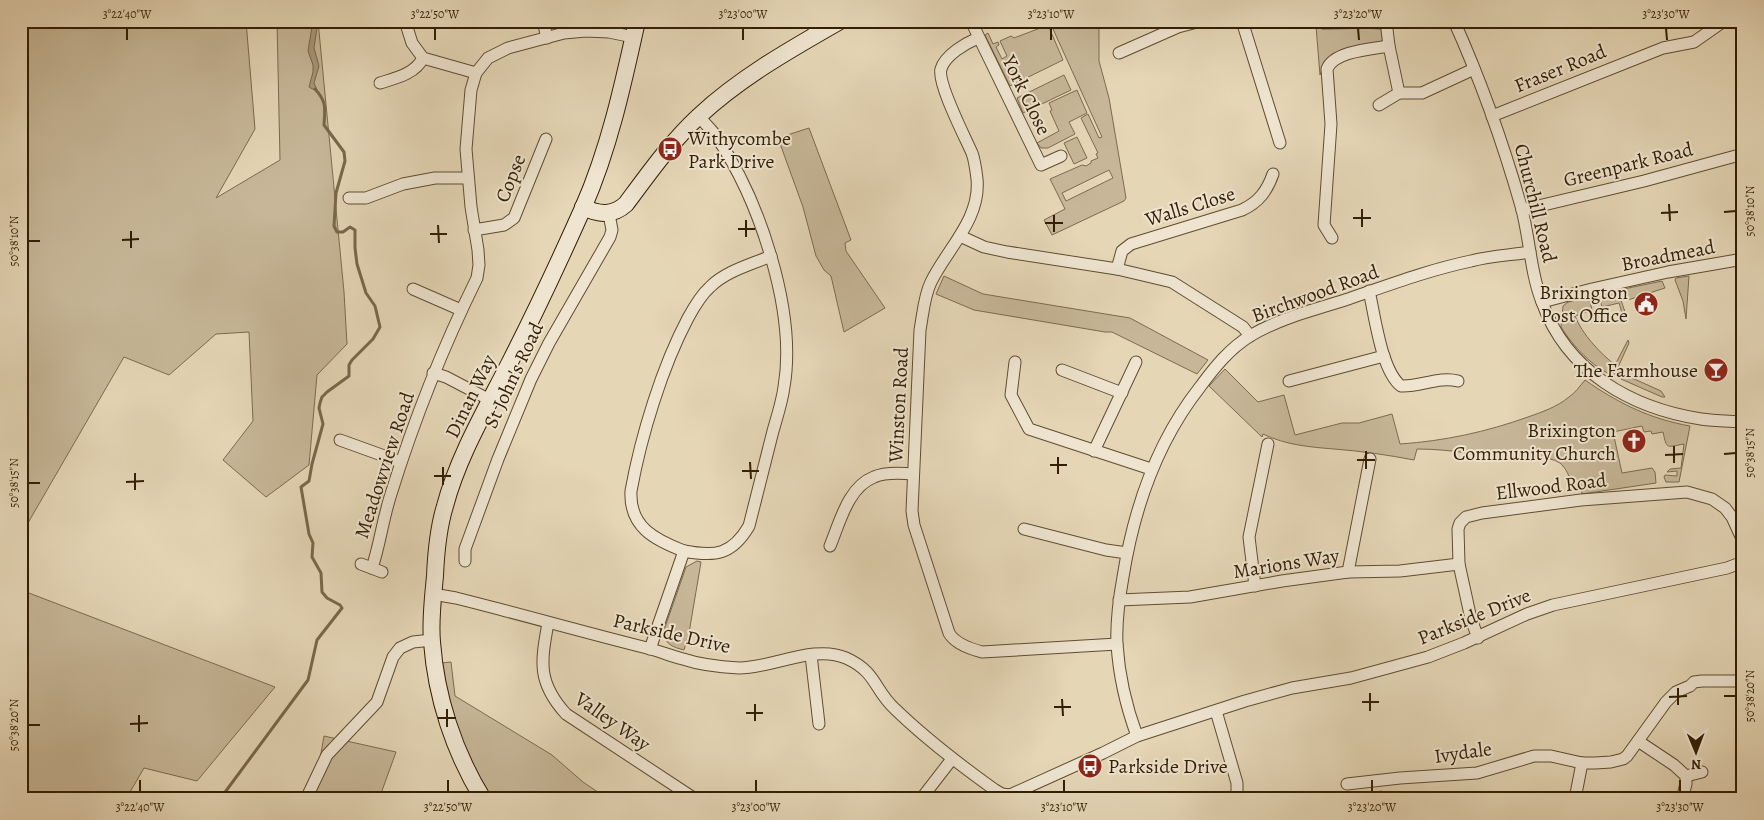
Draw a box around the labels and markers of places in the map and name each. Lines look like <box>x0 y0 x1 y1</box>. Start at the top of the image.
place label: Withycombe Park Drive <box>687 125 791 175</box>
bus stop icon: Withycombe Park Drive <box>657 136 683 162</box>
place label: Brixington Post Office <box>1539 279 1628 329</box>
public building icon: Brixington Post Office <box>1633 291 1659 317</box>
place label: The Farmhouse <box>1574 357 1698 384</box>
bar icon: The Farmhouse <box>1703 357 1729 383</box>
place label: Brixington Community Church <box>1453 417 1616 467</box>
church icon: Brixington Community Church <box>1621 428 1647 454</box>
bus stop icon: Parkside Drive <box>1077 753 1103 779</box>
place label: Parkside Drive <box>1108 753 1228 780</box>

